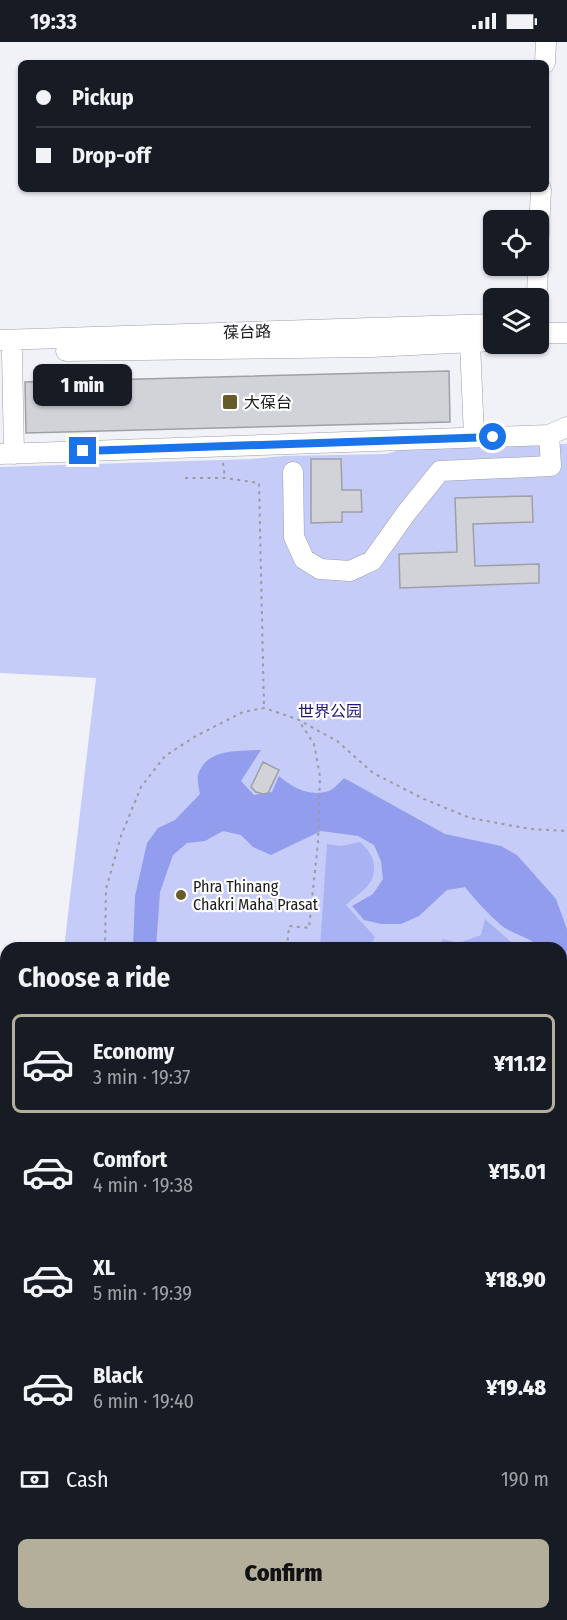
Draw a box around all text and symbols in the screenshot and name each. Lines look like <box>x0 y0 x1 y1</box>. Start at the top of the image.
text: 19:33 <box>30 8 77 35</box>
text: Pickup <box>72 84 134 111</box>
text: Drop-off <box>72 142 151 169</box>
map controls <box>483 210 549 354</box>
button: locate <box>483 210 549 276</box>
button: layers <box>483 288 549 354</box>
street label: 葆台路 <box>223 322 271 342</box>
callout: 1 min <box>34 364 132 406</box>
text: 1 min <box>61 373 104 397</box>
marker: 大葆台 <box>221 393 239 411</box>
place label: 大葆台 <box>244 393 292 412</box>
route start <box>479 423 506 450</box>
route end <box>69 437 96 464</box>
park label: 世界公园 <box>298 702 362 721</box>
place label: Phra Thinang Chakri Maha Prasat <box>193 877 319 914</box>
marker: Phra Thinang Chakri Maha Prasat <box>174 888 188 902</box>
text: Choose a ride <box>18 962 170 994</box>
icon: car <box>21 1037 75 1091</box>
text: Economy <box>93 1038 174 1065</box>
text: ¥11.12 <box>494 1050 546 1077</box>
text: 3 min · 19:37 <box>93 1065 190 1089</box>
icon: car <box>21 1145 75 1199</box>
text: Comfort <box>93 1146 167 1173</box>
text: ¥15.01 <box>488 1158 546 1185</box>
text: 4 min · 19:38 <box>93 1173 193 1197</box>
icon: car <box>21 1253 75 1307</box>
text: XL <box>93 1254 115 1281</box>
text: ¥18.90 <box>485 1266 546 1293</box>
text: 5 min · 19:39 <box>93 1281 192 1305</box>
icon: car <box>21 1361 75 1415</box>
text: Black <box>93 1362 143 1389</box>
text: ¥19.48 <box>486 1374 546 1401</box>
text: 6 min · 19:40 <box>93 1389 194 1413</box>
icon: cash <box>18 1463 51 1496</box>
text: Cash <box>66 1466 109 1493</box>
text: 190 m <box>501 1467 549 1491</box>
button: Confirm <box>18 1539 549 1608</box>

